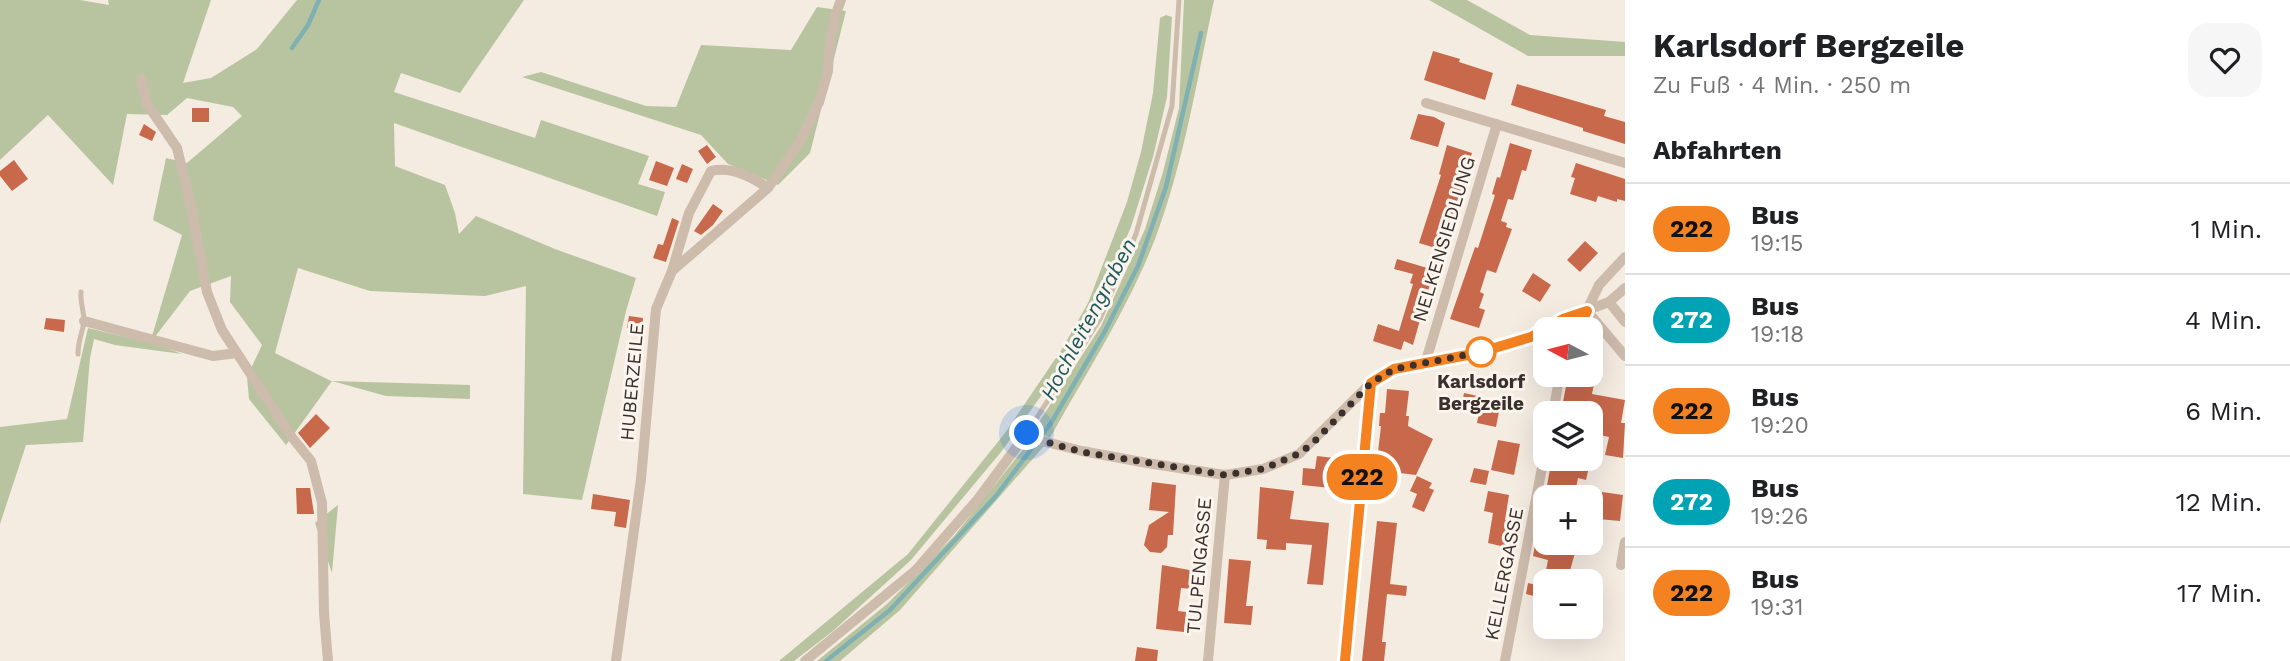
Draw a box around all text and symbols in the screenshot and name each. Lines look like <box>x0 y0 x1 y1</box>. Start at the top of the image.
button: heart <box>2188 23 2262 97</box>
text: Karlsdorf Bergzeile <box>1653 26 1964 65</box>
text: Zu Fuß · 4 Min. · 250 m <box>1653 72 1911 99</box>
text: Abfahrten <box>1653 135 1782 165</box>
street label: NELKENSIEDLUNG <box>1408 153 1480 325</box>
text: Bus <box>1751 200 1799 230</box>
text: 1 Min. <box>2191 214 2262 244</box>
text: 222 <box>1670 215 1713 243</box>
text: 19:15 <box>1751 230 1803 257</box>
water label: Hochleitengraben <box>1035 234 1141 404</box>
text: Bus <box>1751 291 1799 321</box>
text: 4 Min. <box>2185 305 2262 335</box>
text: 272 <box>1670 306 1713 334</box>
north arrow <box>1533 317 1603 387</box>
map controls <box>1533 317 1603 639</box>
text: 19:18 <box>1751 321 1804 348</box>
street label: HUBERZEILE <box>615 322 649 442</box>
marker: Karlsdorf Bergzeile <box>1466 337 1496 367</box>
place label: Karlsdorf Bergzeile <box>1437 370 1525 415</box>
text: Bus <box>1751 382 1799 412</box>
text: 6 Min. <box>2185 396 2262 426</box>
text: 222 <box>1670 397 1713 425</box>
button: layers <box>1533 401 1603 471</box>
text: 19:20 <box>1751 412 1809 439</box>
your location <box>1009 415 1044 450</box>
line badge: 222 <box>1322 454 1402 500</box>
text: 222 <box>1341 463 1383 491</box>
text: Bus <box>1751 473 1799 503</box>
button: + <box>1533 485 1603 555</box>
text: 12 Min. <box>2176 487 2262 517</box>
text: 272 <box>1670 488 1713 516</box>
street label: TULPENGASSE <box>1182 497 1216 635</box>
text: 19:26 <box>1751 503 1808 530</box>
street label: KELLERGASSE <box>1480 506 1528 642</box>
text: Bus <box>1751 564 1799 594</box>
button: − <box>1533 569 1603 639</box>
text: 17 Min. <box>2177 578 2262 608</box>
text: 222 <box>1670 579 1713 607</box>
text: 19:31 <box>1751 594 1803 621</box>

